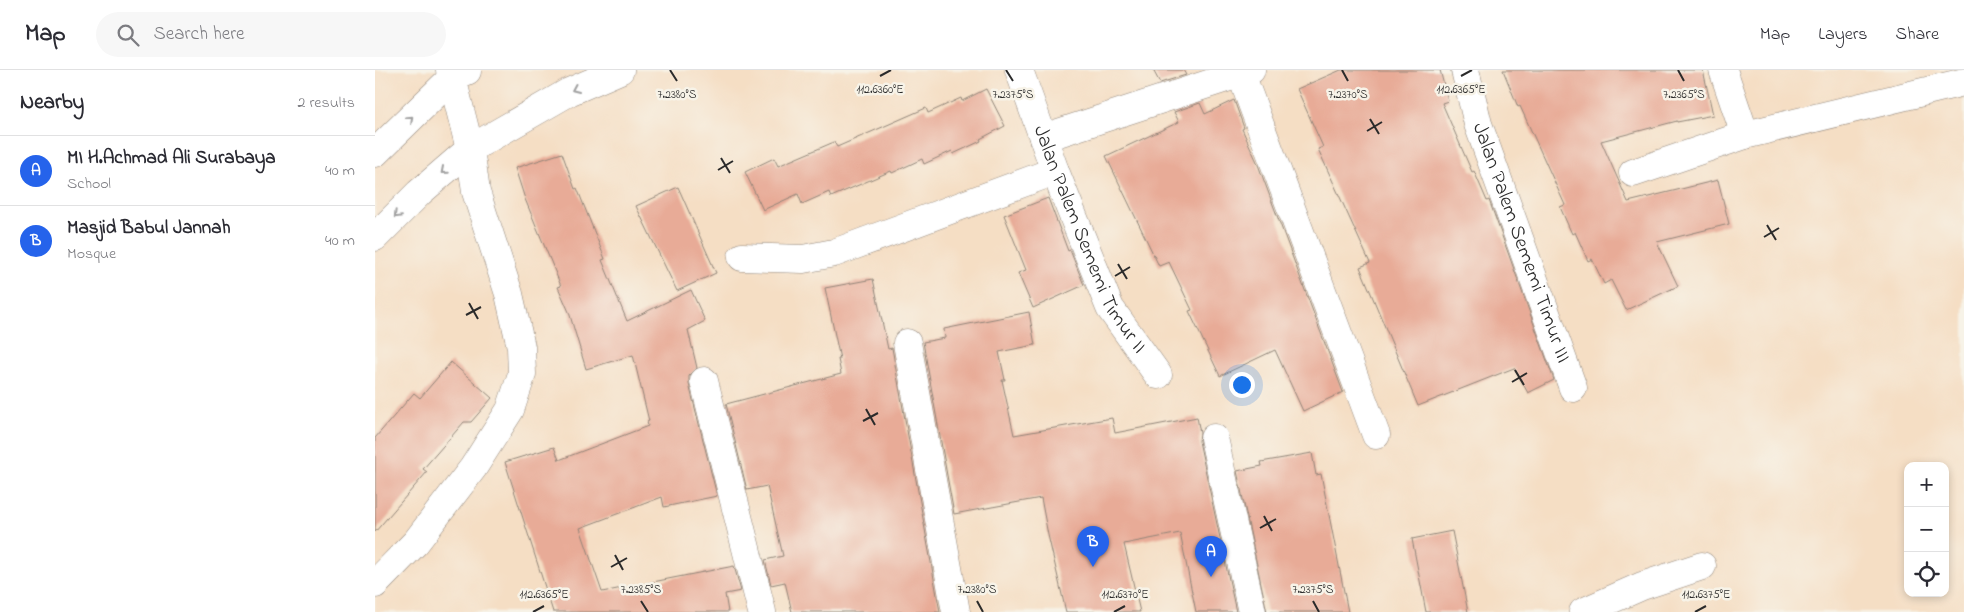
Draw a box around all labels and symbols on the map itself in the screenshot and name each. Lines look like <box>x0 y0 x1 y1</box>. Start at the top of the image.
text: 112.6360°E <box>856 81 904 99</box>
text: 112.6365°E <box>1437 81 1485 99</box>
one-way arrow <box>571 83 580 94</box>
text: 7.2380°S <box>658 86 697 104</box>
text: 7.2375°S <box>992 86 1034 104</box>
text: 7.2370°S <box>1328 86 1368 104</box>
text: 7.2365°S <box>1663 86 1705 104</box>
one-way arrow <box>404 116 413 125</box>
street label: Jalan Palem Sememi Timur III <box>1464 119 1578 367</box>
street label: Jalan Palem Sememi Timur II <box>1025 121 1153 360</box>
one-way arrow <box>441 165 450 174</box>
one-way arrow <box>394 209 403 218</box>
your location <box>1229 372 1255 398</box>
pin: B <box>1077 526 1109 567</box>
pin: A <box>1195 536 1227 577</box>
text: 7.2385°S <box>621 581 662 599</box>
text: 7.2380°S <box>958 581 997 599</box>
text: 7.2375°S <box>1292 581 1334 599</box>
text: 112.6365°E <box>520 586 568 604</box>
text: 112.6370°E <box>1102 586 1148 604</box>
text: 112.6375°E <box>1682 586 1730 604</box>

